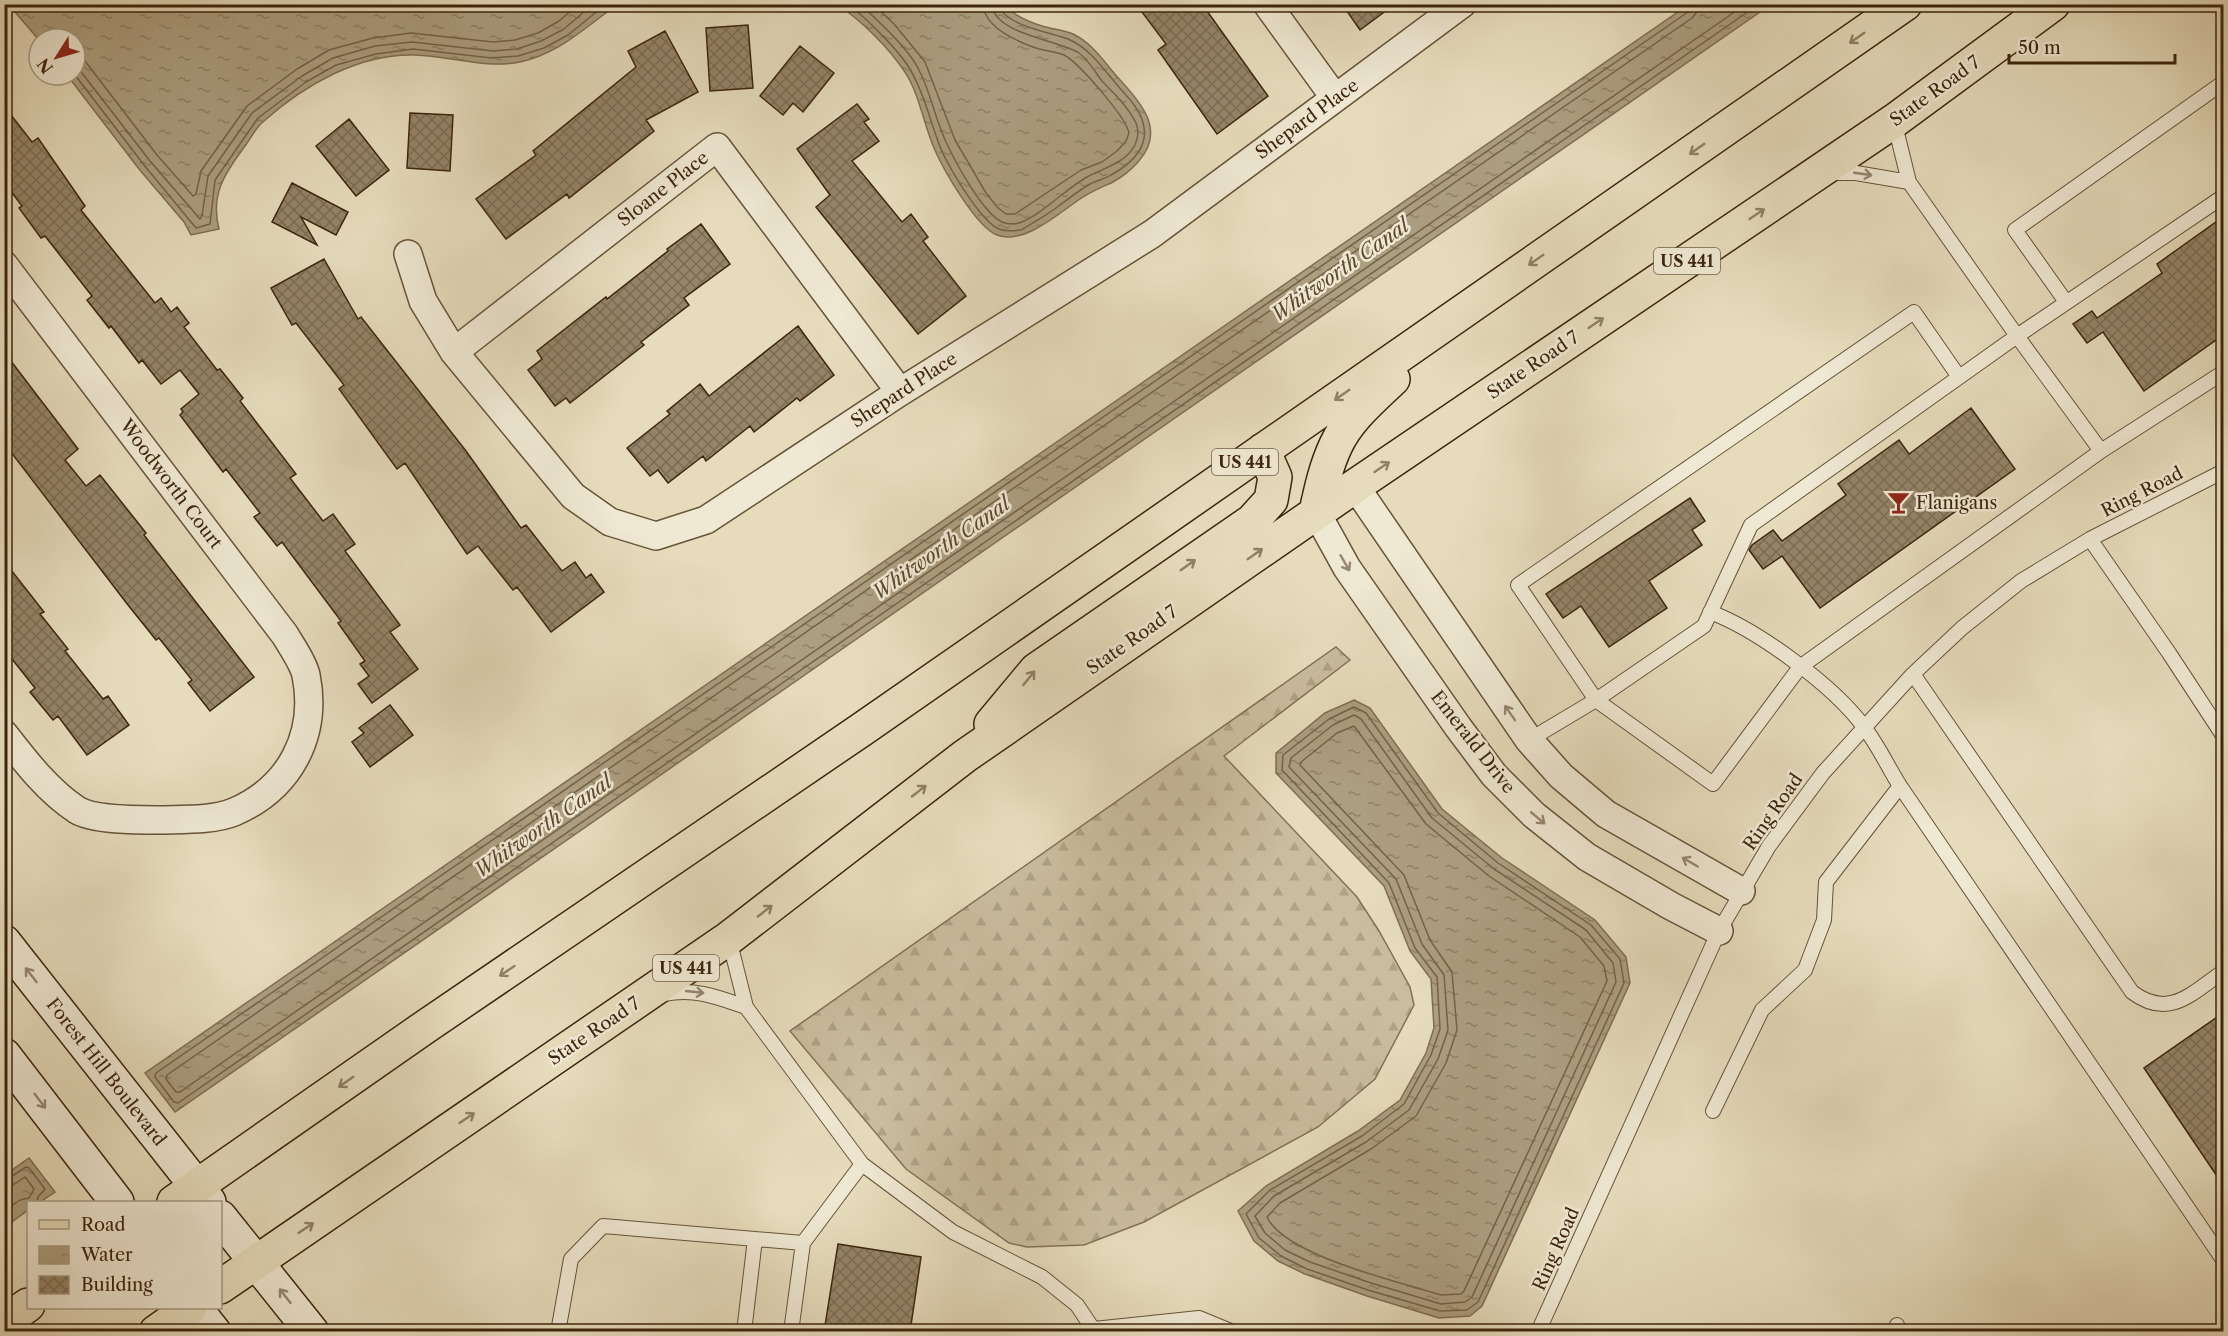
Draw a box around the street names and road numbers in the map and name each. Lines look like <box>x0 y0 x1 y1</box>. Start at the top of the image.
street label: State Road 7 <box>1886 51 1984 131</box>
street label: Shepard Place <box>1251 74 1363 164</box>
street label: Sloane Place <box>613 147 713 231</box>
road number: US 441 <box>1654 248 1720 274</box>
street label: State Road 7 <box>1483 326 1583 404</box>
street label: Shepard Place <box>847 348 961 432</box>
street label: Woodworth Court <box>115 414 227 554</box>
road number: US 441 <box>1212 449 1278 475</box>
street label: Ring Road <box>2097 462 2187 522</box>
street label: State Road 7 <box>1082 600 1182 679</box>
street label: Emerald Drive <box>1426 686 1520 798</box>
street label: Ring Road <box>1739 769 1807 855</box>
road number: US 441 <box>653 955 719 981</box>
street label: State Road 7 <box>544 992 644 1070</box>
street label: Forest Hill Boulevard <box>41 994 171 1150</box>
street label: Ring Road <box>1528 1204 1584 1294</box>

